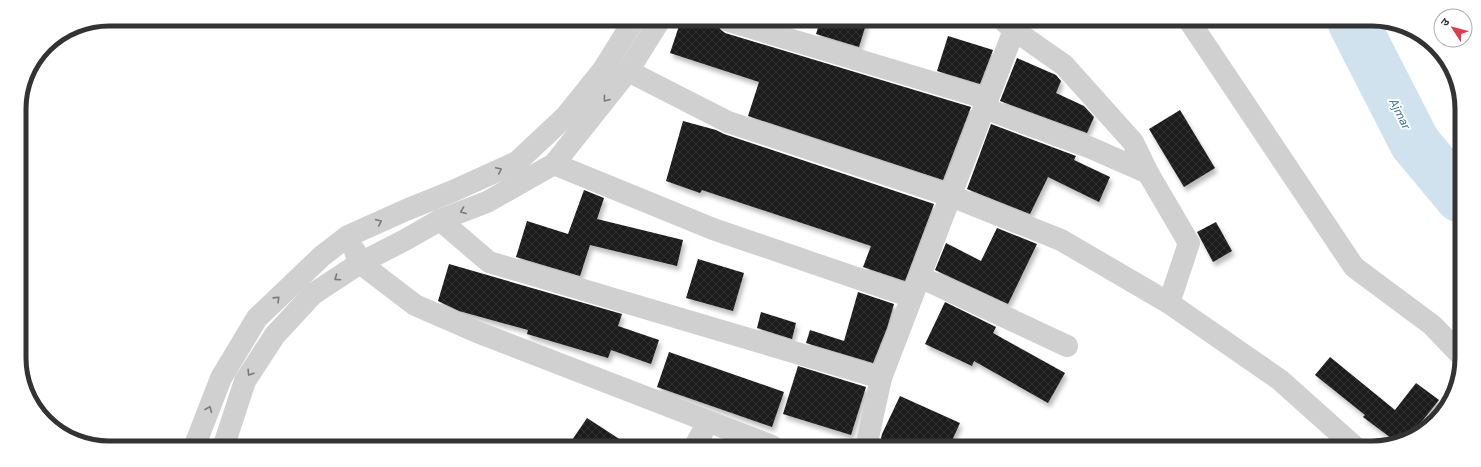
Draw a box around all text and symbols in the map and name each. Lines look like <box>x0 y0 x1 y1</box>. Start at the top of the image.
north arrow <box>1433 8 1473 48</box>
text: उ <box>1437 15 1453 29</box>
one-way arrow <box>604 94 611 101</box>
water label: Ajmar <box>1385 95 1415 133</box>
one-way arrow <box>494 167 502 175</box>
one-way arrow <box>460 206 467 214</box>
one-way arrow <box>375 219 383 227</box>
one-way arrow <box>334 274 341 281</box>
one-way arrow <box>272 297 279 304</box>
one-way arrow <box>247 369 255 376</box>
one-way arrow <box>204 405 212 413</box>

